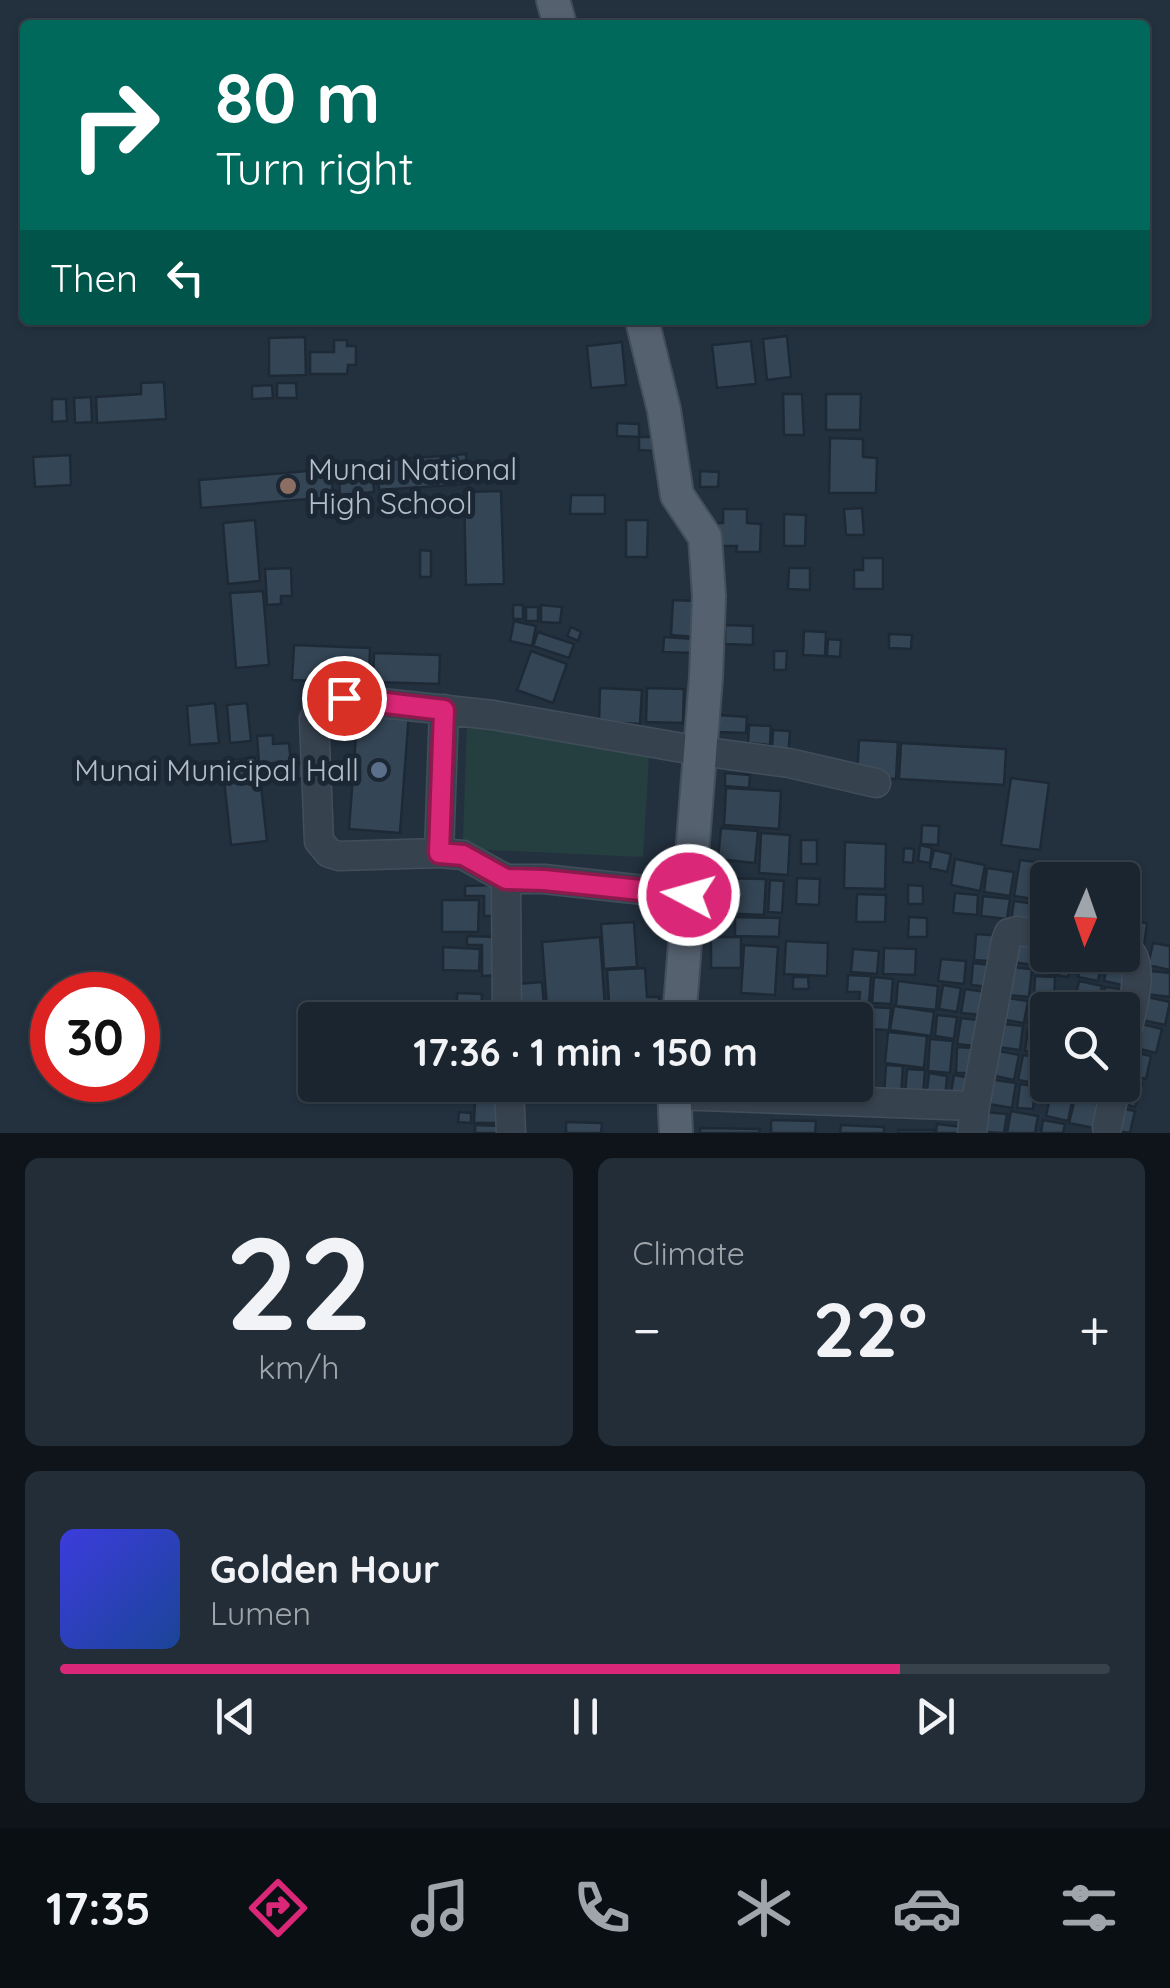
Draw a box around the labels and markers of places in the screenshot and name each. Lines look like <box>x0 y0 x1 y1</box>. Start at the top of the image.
place label: Munai National High School <box>308 450 517 522</box>
marker: Munai National High School <box>277 475 299 497</box>
pin <box>302 656 387 741</box>
place label: Munai Municipal Hall <box>74 751 359 789</box>
marker: Munai Municipal Hall <box>368 759 390 781</box>

